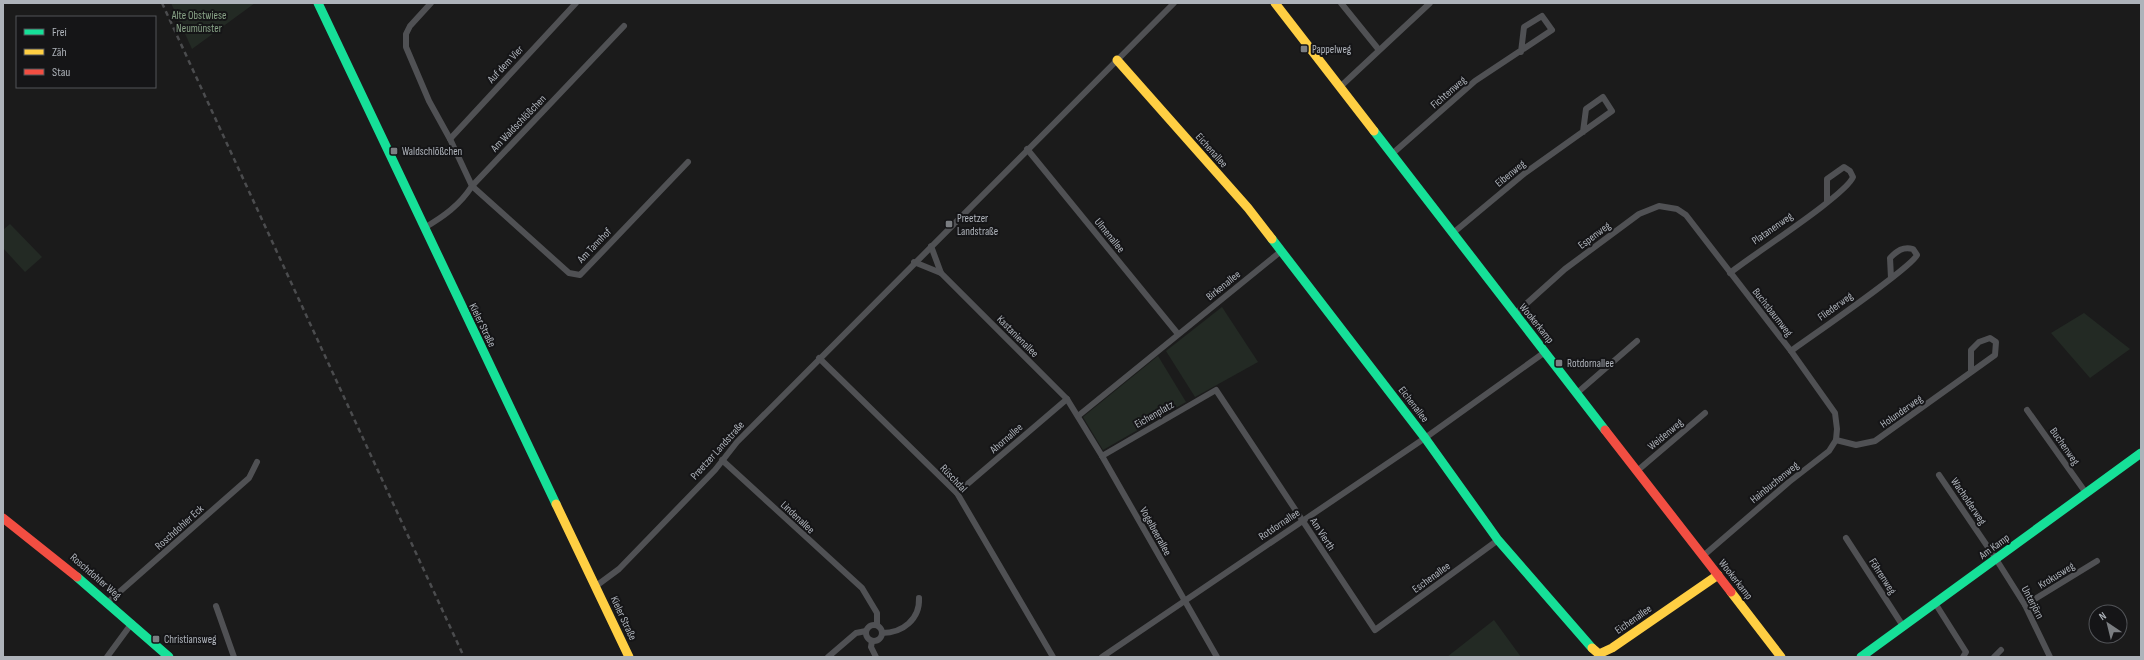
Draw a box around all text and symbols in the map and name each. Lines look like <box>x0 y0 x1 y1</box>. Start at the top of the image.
park label: Alte Obstwiese Neumünster <box>171 9 226 35</box>
legend <box>16 16 156 88</box>
text: Frei <box>52 25 67 40</box>
street label: Auf dem Vier <box>484 43 526 87</box>
place label: Pappelweg <box>1312 43 1352 56</box>
marker: Pappelweg <box>1299 44 1309 54</box>
text: Zäh <box>52 45 67 60</box>
text: Stau <box>52 65 70 80</box>
street label: Fichtenweg <box>1428 73 1469 111</box>
street label: Am Waldschlößchen <box>487 92 549 155</box>
street label: Eichenallee <box>1193 130 1231 170</box>
place label: Waldschlößchen <box>402 145 463 158</box>
marker: Waldschlößchen <box>389 146 399 156</box>
street label: Eibenweg <box>1493 157 1529 190</box>
street label: Platanenweg <box>1749 209 1796 247</box>
place label: Preetzer Landstraße <box>957 212 998 238</box>
street label: Ulmenallee <box>1092 215 1128 255</box>
marker: Preetzer Landstraße <box>944 219 954 229</box>
street label: Espenweg <box>1576 219 1614 252</box>
street label: Am Tannhof <box>574 225 615 266</box>
street label: Birkenallee <box>1204 268 1243 303</box>
street label: Buchsbaumweg <box>1750 285 1796 340</box>
street label: Fliederweg <box>1815 289 1856 323</box>
street label: Kieler Straße <box>466 301 499 349</box>
street label: Wookerkamp <box>1517 301 1557 346</box>
street label: Kastanienallee <box>994 313 1041 360</box>
place label: Rotdornallee <box>1567 357 1614 370</box>
marker: Rotdornallee <box>1554 358 1564 368</box>
street label: Eichenallee <box>1396 384 1432 425</box>
street label: Holunderweg <box>1878 392 1925 431</box>
street label: Eichenplatz <box>1132 398 1176 431</box>
street label: Weidenweg <box>1645 415 1686 453</box>
street label: Preetzer Landstraße <box>688 418 747 482</box>
street label: Ahornallee <box>987 421 1025 457</box>
street label: Buchenweg <box>2047 425 2083 468</box>
street label: Hainbuchenweg <box>1747 458 1802 506</box>
street label: Rüschdal <box>937 462 970 495</box>
street label: Wacholderweg <box>1948 475 1989 528</box>
street label: Lindenallee <box>778 498 817 536</box>
street label: Roschdohler Eck <box>152 502 207 553</box>
street label: Vogelbeerallee <box>1137 505 1174 558</box>
street label: Rotdornallee <box>1256 506 1302 543</box>
street label: Am Vierth <box>1307 515 1338 553</box>
street label: Am Kamp <box>1976 531 2012 562</box>
street label: Roschdohler Weg <box>67 551 124 603</box>
street label: Wookerkamp <box>1716 556 1755 602</box>
street label: Föhrenweg <box>1866 556 1899 597</box>
street label: Eschenallee <box>1410 559 1453 596</box>
street label: Krokusweg <box>2036 559 2077 592</box>
street label: Unterjörn <box>2018 584 2047 621</box>
street label: Kieler Straße <box>608 594 639 642</box>
street label: Eichenallee <box>1612 602 1654 637</box>
north arrow <box>2088 604 2128 644</box>
text: N <box>2096 609 2109 623</box>
place label: Christiansweg <box>164 633 217 646</box>
marker: Christiansweg <box>151 634 161 644</box>

